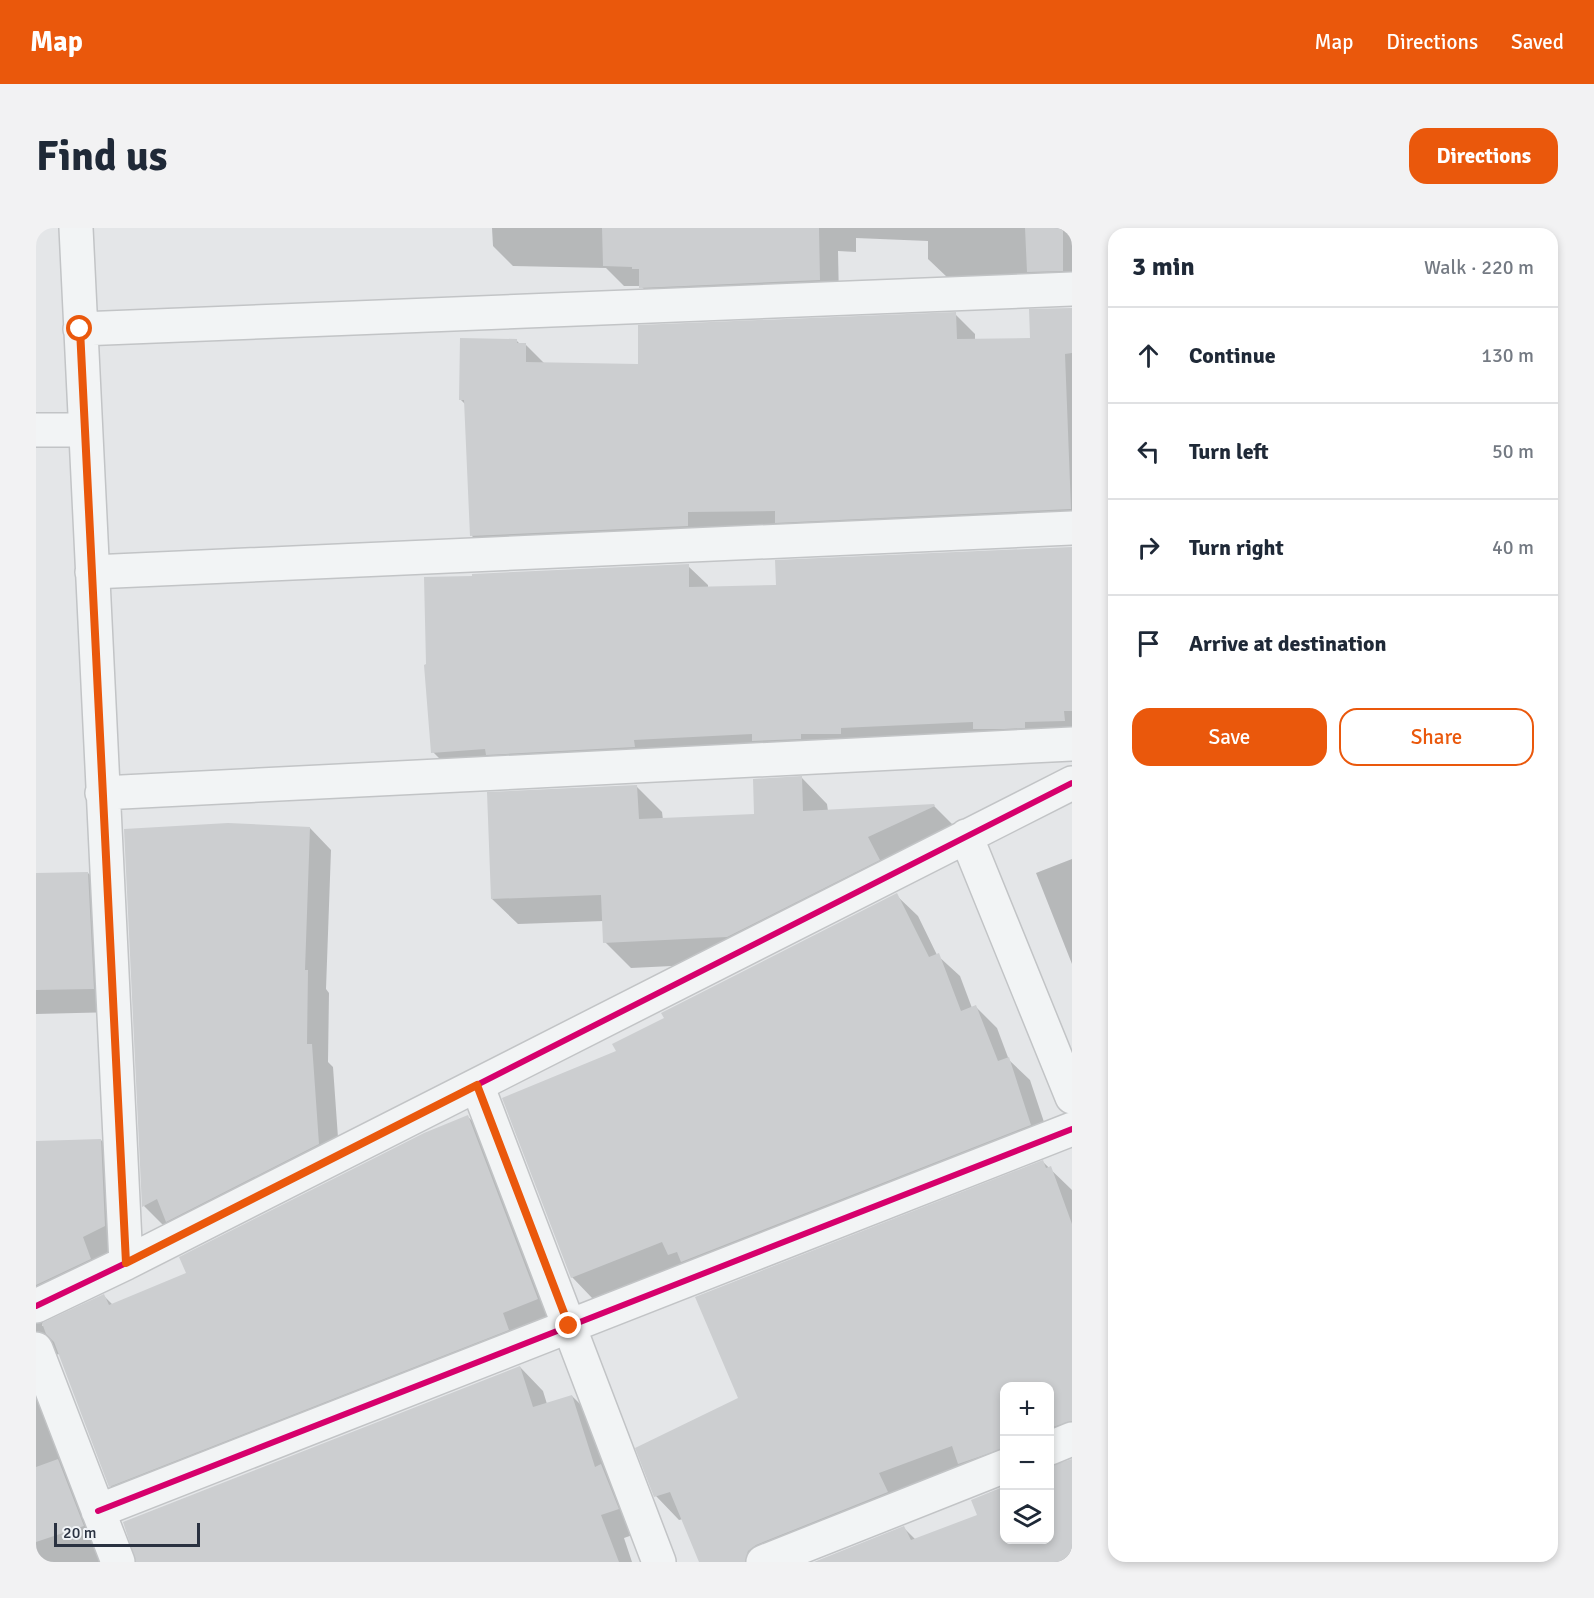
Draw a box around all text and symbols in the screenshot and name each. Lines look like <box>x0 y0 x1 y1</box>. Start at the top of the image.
text: Map <box>30 25 83 59</box>
text: Map <box>1315 29 1353 55</box>
text: Directions <box>1386 29 1478 55</box>
text: Saved <box>1511 29 1564 55</box>
button: Directions <box>1409 128 1558 184</box>
text: Find us <box>36 131 167 182</box>
text: 3 min <box>1132 251 1195 283</box>
text: Walk · 220 m <box>1424 255 1534 280</box>
route start <box>66 315 92 341</box>
icon: ahead <box>1132 339 1165 372</box>
text: Continue <box>1189 342 1276 369</box>
text: 130 m <box>1481 343 1534 368</box>
icon: left <box>1132 435 1165 468</box>
text: Turn left <box>1189 438 1269 465</box>
text: 50 m <box>1492 439 1534 464</box>
icon: right <box>1132 531 1165 564</box>
text: Turn right <box>1189 534 1284 561</box>
text: 40 m <box>1492 535 1534 560</box>
icon: arrive <box>1132 627 1165 660</box>
text: Arrive at destination <box>1189 630 1386 657</box>
button: Save <box>1132 708 1327 766</box>
button: Share <box>1339 708 1534 766</box>
route end <box>555 1312 581 1338</box>
map controls <box>1000 1382 1054 1544</box>
button: + <box>1000 1382 1054 1436</box>
button: − <box>1000 1436 1054 1490</box>
button: layers <box>1000 1490 1054 1544</box>
scale bar <box>54 1520 200 1548</box>
text: 20 m <box>63 1523 97 1543</box>

